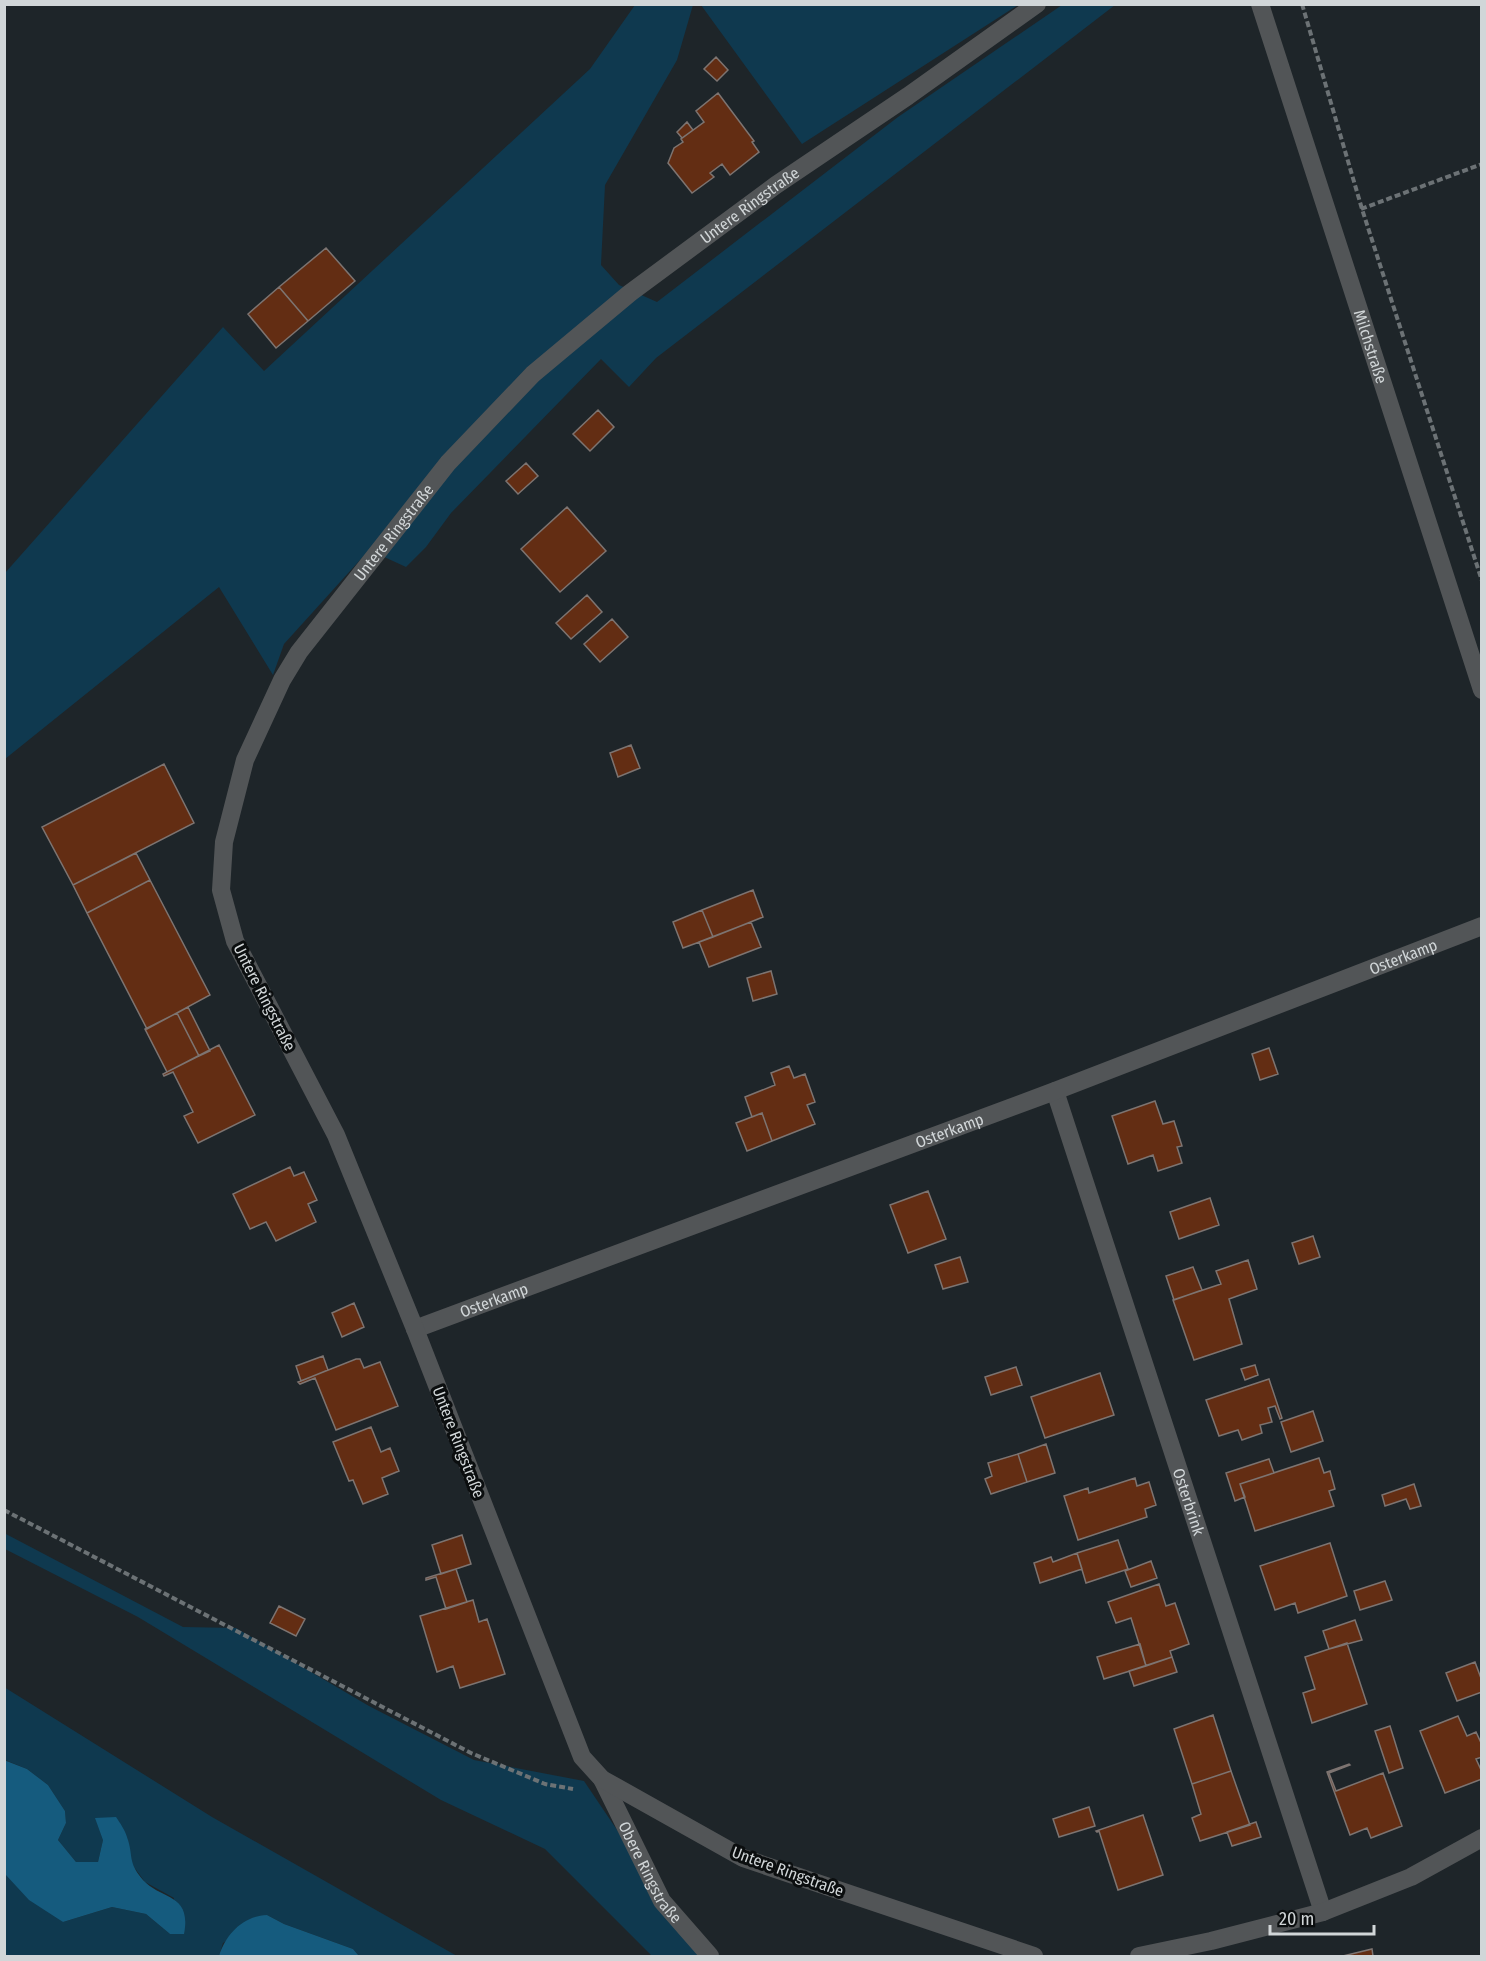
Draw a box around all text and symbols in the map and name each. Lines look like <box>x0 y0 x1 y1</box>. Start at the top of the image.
street label: Untere Ringstraße <box>697 163 803 248</box>
street label: Milchstraße <box>1350 307 1391 386</box>
street label: Untere Ringstraße <box>350 480 438 585</box>
street label: Osterkamp <box>1367 935 1440 979</box>
street label: Untere Ringstraße <box>229 941 300 1054</box>
street label: Osterkamp <box>913 1109 986 1152</box>
street label: Osterkamp <box>457 1279 531 1322</box>
street label: Untere Ringstraße <box>429 1384 489 1501</box>
street label: Osterbrink <box>1169 1466 1209 1538</box>
street label: Obere Ringstraße <box>614 1818 686 1927</box>
street label: Untere Ringstraße <box>729 1842 846 1901</box>
scale bar <box>1270 1898 1374 1936</box>
text: 20 m <box>1279 1908 1314 1930</box>

